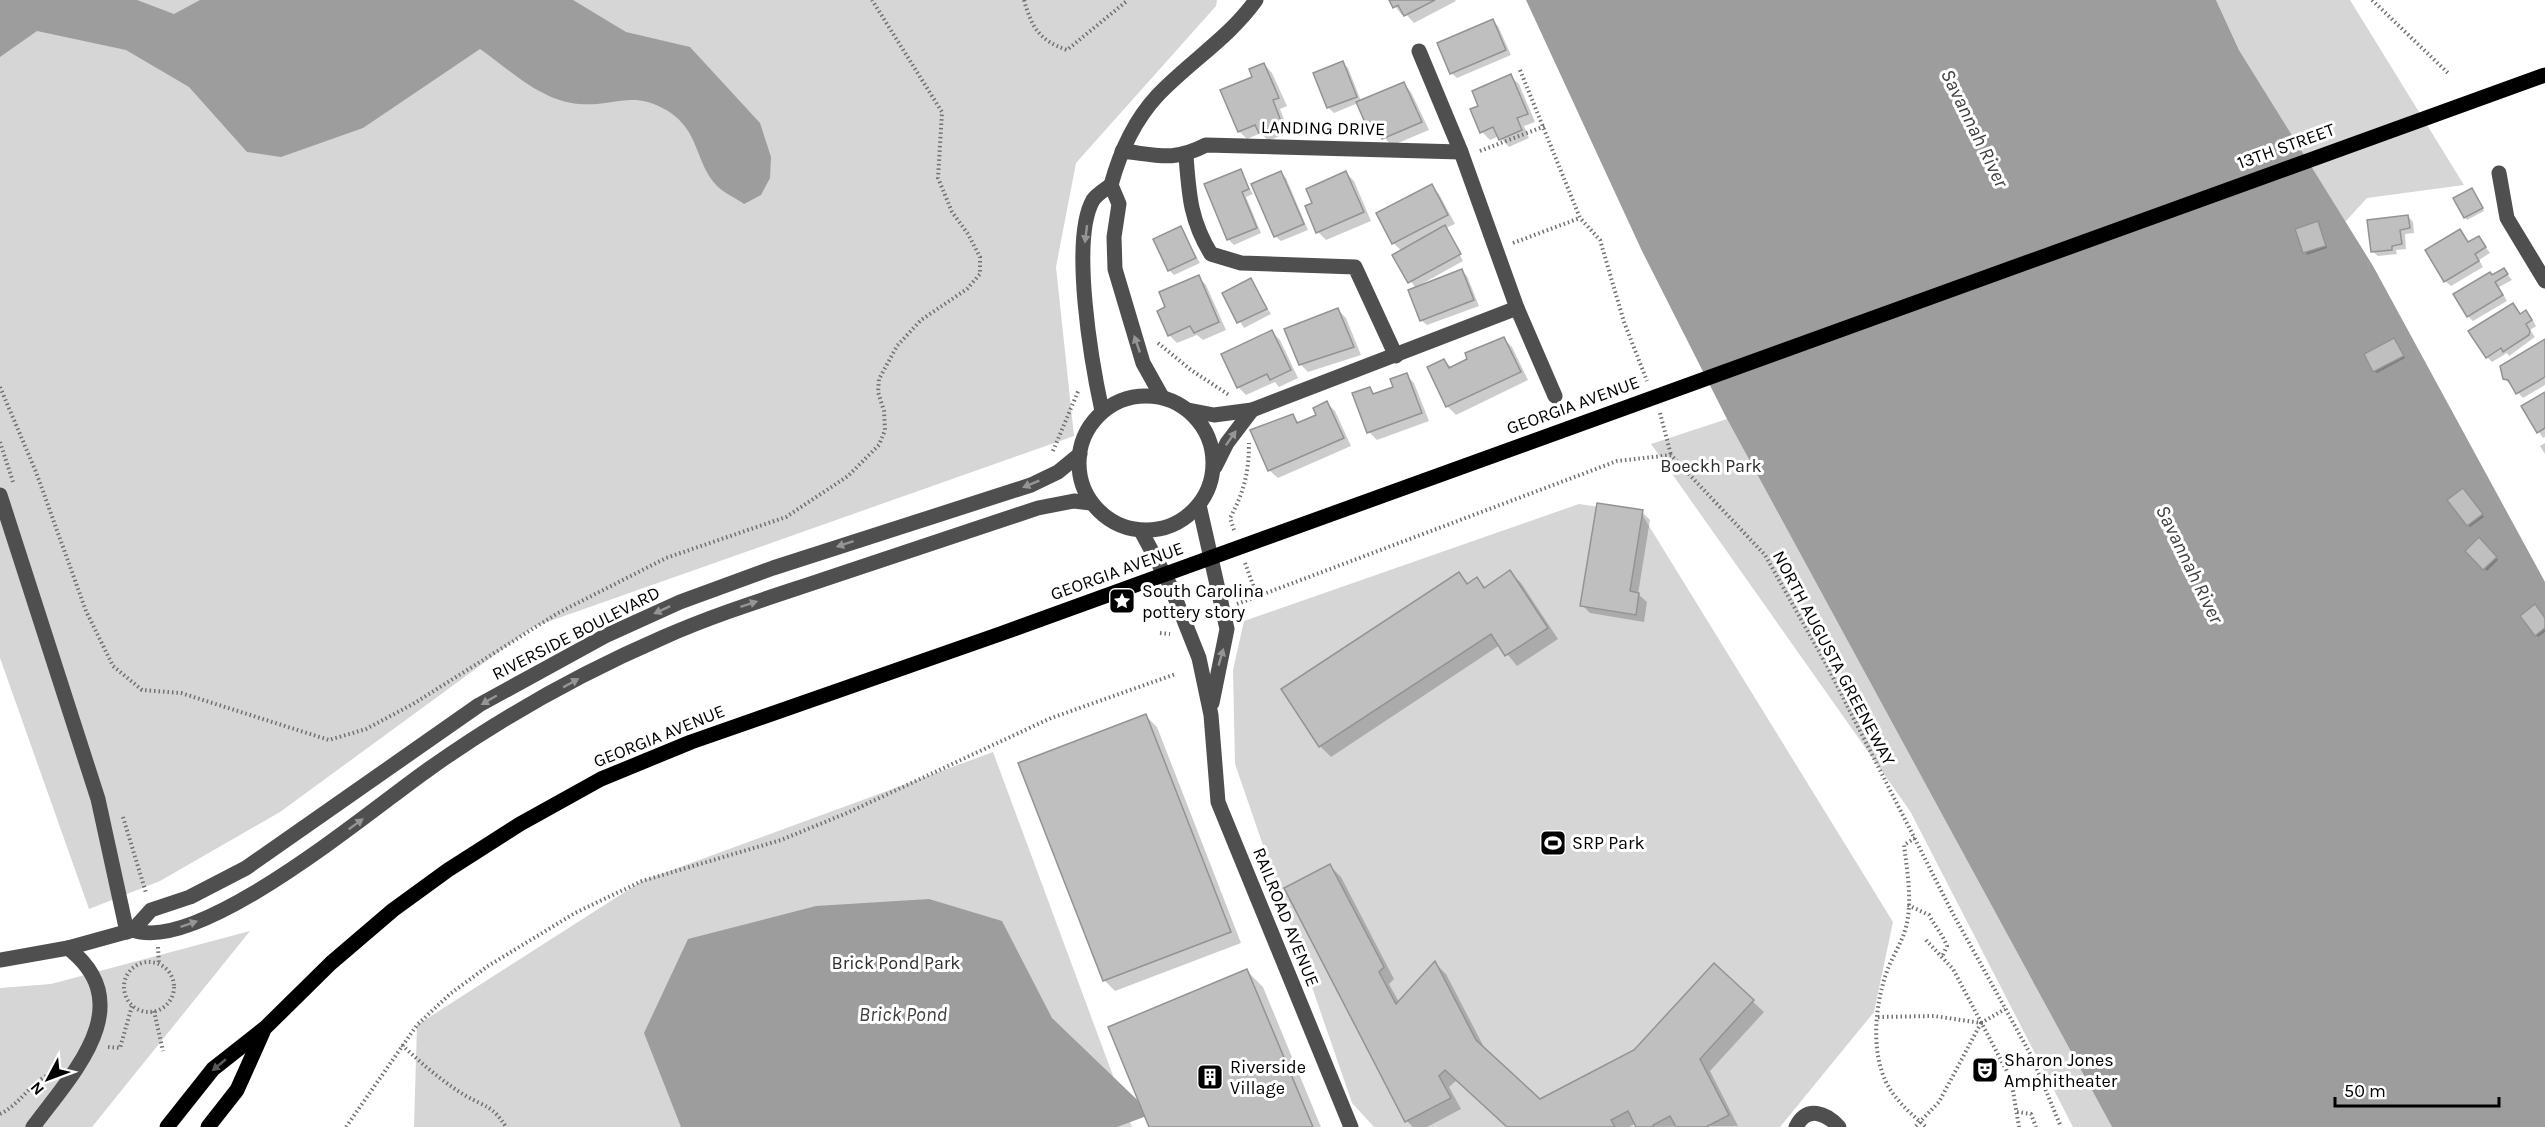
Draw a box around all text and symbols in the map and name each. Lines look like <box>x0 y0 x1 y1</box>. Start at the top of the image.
water label: Savannah River <box>1936 65 2014 192</box>
street label: LANDING DRIVE <box>1261 116 1385 140</box>
street label: 13TH STREET <box>2234 118 2338 174</box>
one-way arrow <box>1081 225 1091 244</box>
one-way arrow <box>1131 335 1141 353</box>
street label: GEORGIA AVENUE <box>1504 371 1642 439</box>
one-way arrow <box>1225 431 1237 447</box>
park label: Boeckh Park <box>1660 455 1762 477</box>
one-way arrow <box>1021 479 1039 489</box>
water label: Savannah River <box>2151 501 2229 628</box>
street label: GEORGIA AVENUE <box>1048 537 1186 605</box>
one-way arrow <box>836 540 854 550</box>
street label: NORTH AUGUSTA GREENEWAY <box>1768 547 1900 769</box>
place label: South Carolina pottery story <box>1142 580 1264 623</box>
street label: RIVERSIDE BOULEVARD <box>488 581 664 685</box>
place icon: South Carolina pottery story <box>1107 586 1137 616</box>
one-way arrow <box>741 599 759 608</box>
one-way arrow <box>653 606 670 615</box>
one-way arrow <box>1217 648 1226 666</box>
one-way arrow <box>563 678 580 688</box>
one-way arrow <box>480 694 497 704</box>
street label: GEORGIA AVENUE <box>590 700 728 772</box>
one-way arrow <box>347 818 363 830</box>
sports icon: SRP Park <box>1538 828 1568 858</box>
place label: SRP Park <box>1572 832 1645 854</box>
street label: RAILROAD AVENUE <box>1248 844 1324 990</box>
one-way arrow <box>181 919 199 929</box>
park label: Brick Pond Park <box>832 952 960 974</box>
water label: Brick Pond <box>859 1003 948 1026</box>
north arrow <box>18 1049 78 1109</box>
place label: Sharon Jones Amphitheater <box>2004 1049 2118 1092</box>
theatre icon: Sharon Jones Amphitheater <box>1970 1055 2000 1085</box>
place label: Riverside Village <box>1230 1056 1306 1099</box>
one-way arrow <box>211 1058 227 1071</box>
building icon: Riverside Village <box>1195 1062 1225 1092</box>
scale bar <box>2335 1070 2498 1108</box>
text: N <box>26 1078 48 1099</box>
text: 50 m <box>2344 1080 2386 1102</box>

